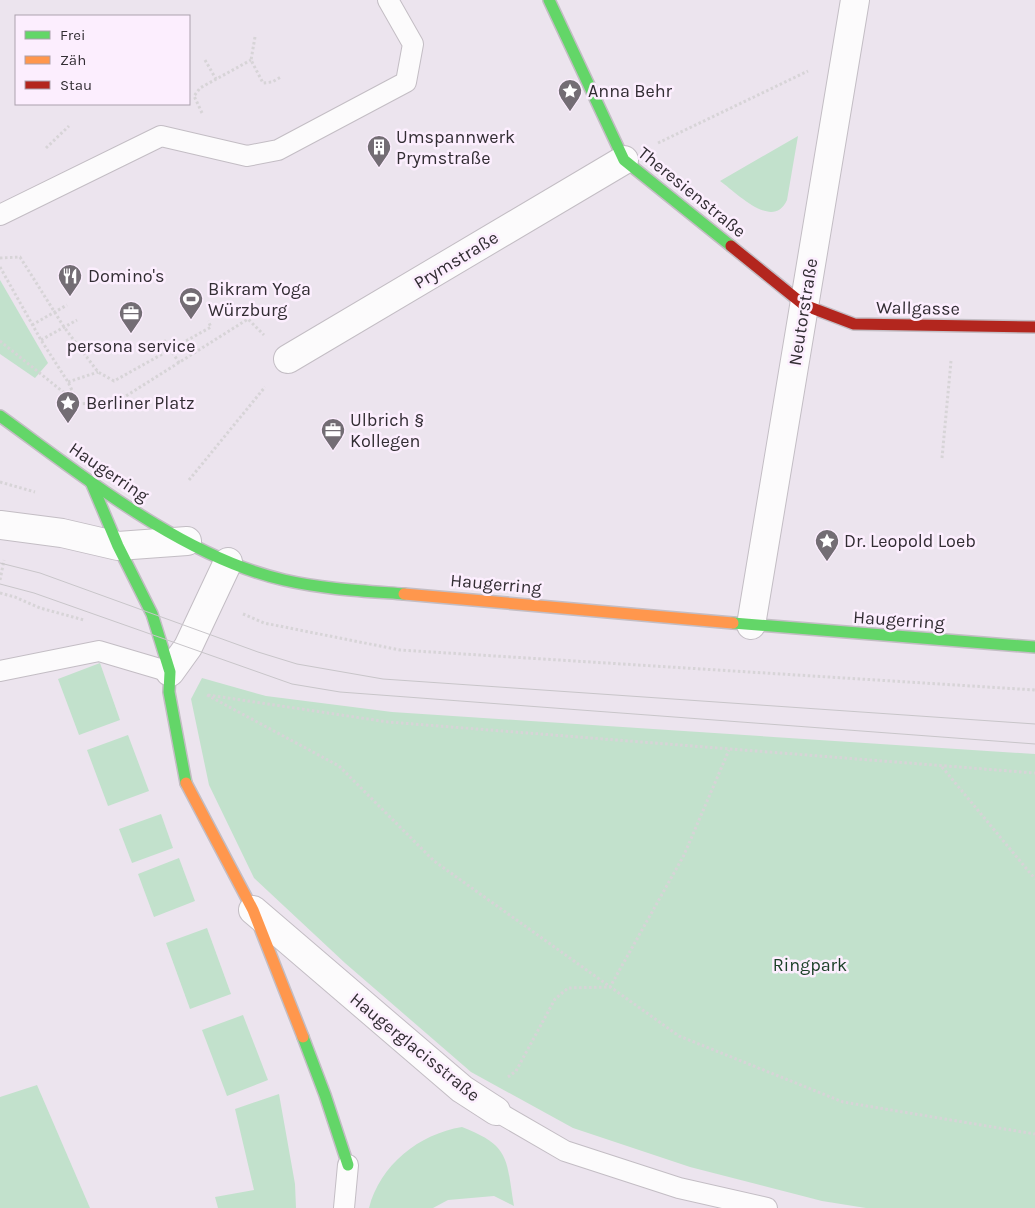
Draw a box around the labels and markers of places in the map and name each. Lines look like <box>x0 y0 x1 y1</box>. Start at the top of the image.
place icon: Anna Behr <box>557 78 583 112</box>
place label: Anna Behr <box>588 80 673 102</box>
place label: Umspannwerk Prymstraße <box>396 126 515 169</box>
building icon: Umspannwerk Prymstraße <box>366 134 392 168</box>
restaurant icon: Domino's <box>57 263 83 297</box>
place label: Domino's <box>88 265 165 287</box>
place label: Bikram Yoga Würzburg <box>208 278 311 321</box>
sports icon: Bikram Yoga Würzburg <box>178 286 204 320</box>
office icon: persona service <box>118 300 144 334</box>
place label: persona service <box>67 335 195 357</box>
place icon: Berliner Platz <box>55 390 81 424</box>
place label: Berliner Platz <box>86 392 194 414</box>
place label: Ulbrich § Kollegen <box>350 409 425 452</box>
office icon: Ulbrich § Kollegen <box>320 417 346 451</box>
place icon: Dr. Leopold Loeb <box>814 528 840 562</box>
place label: Dr. Leopold Loeb <box>844 530 976 552</box>

